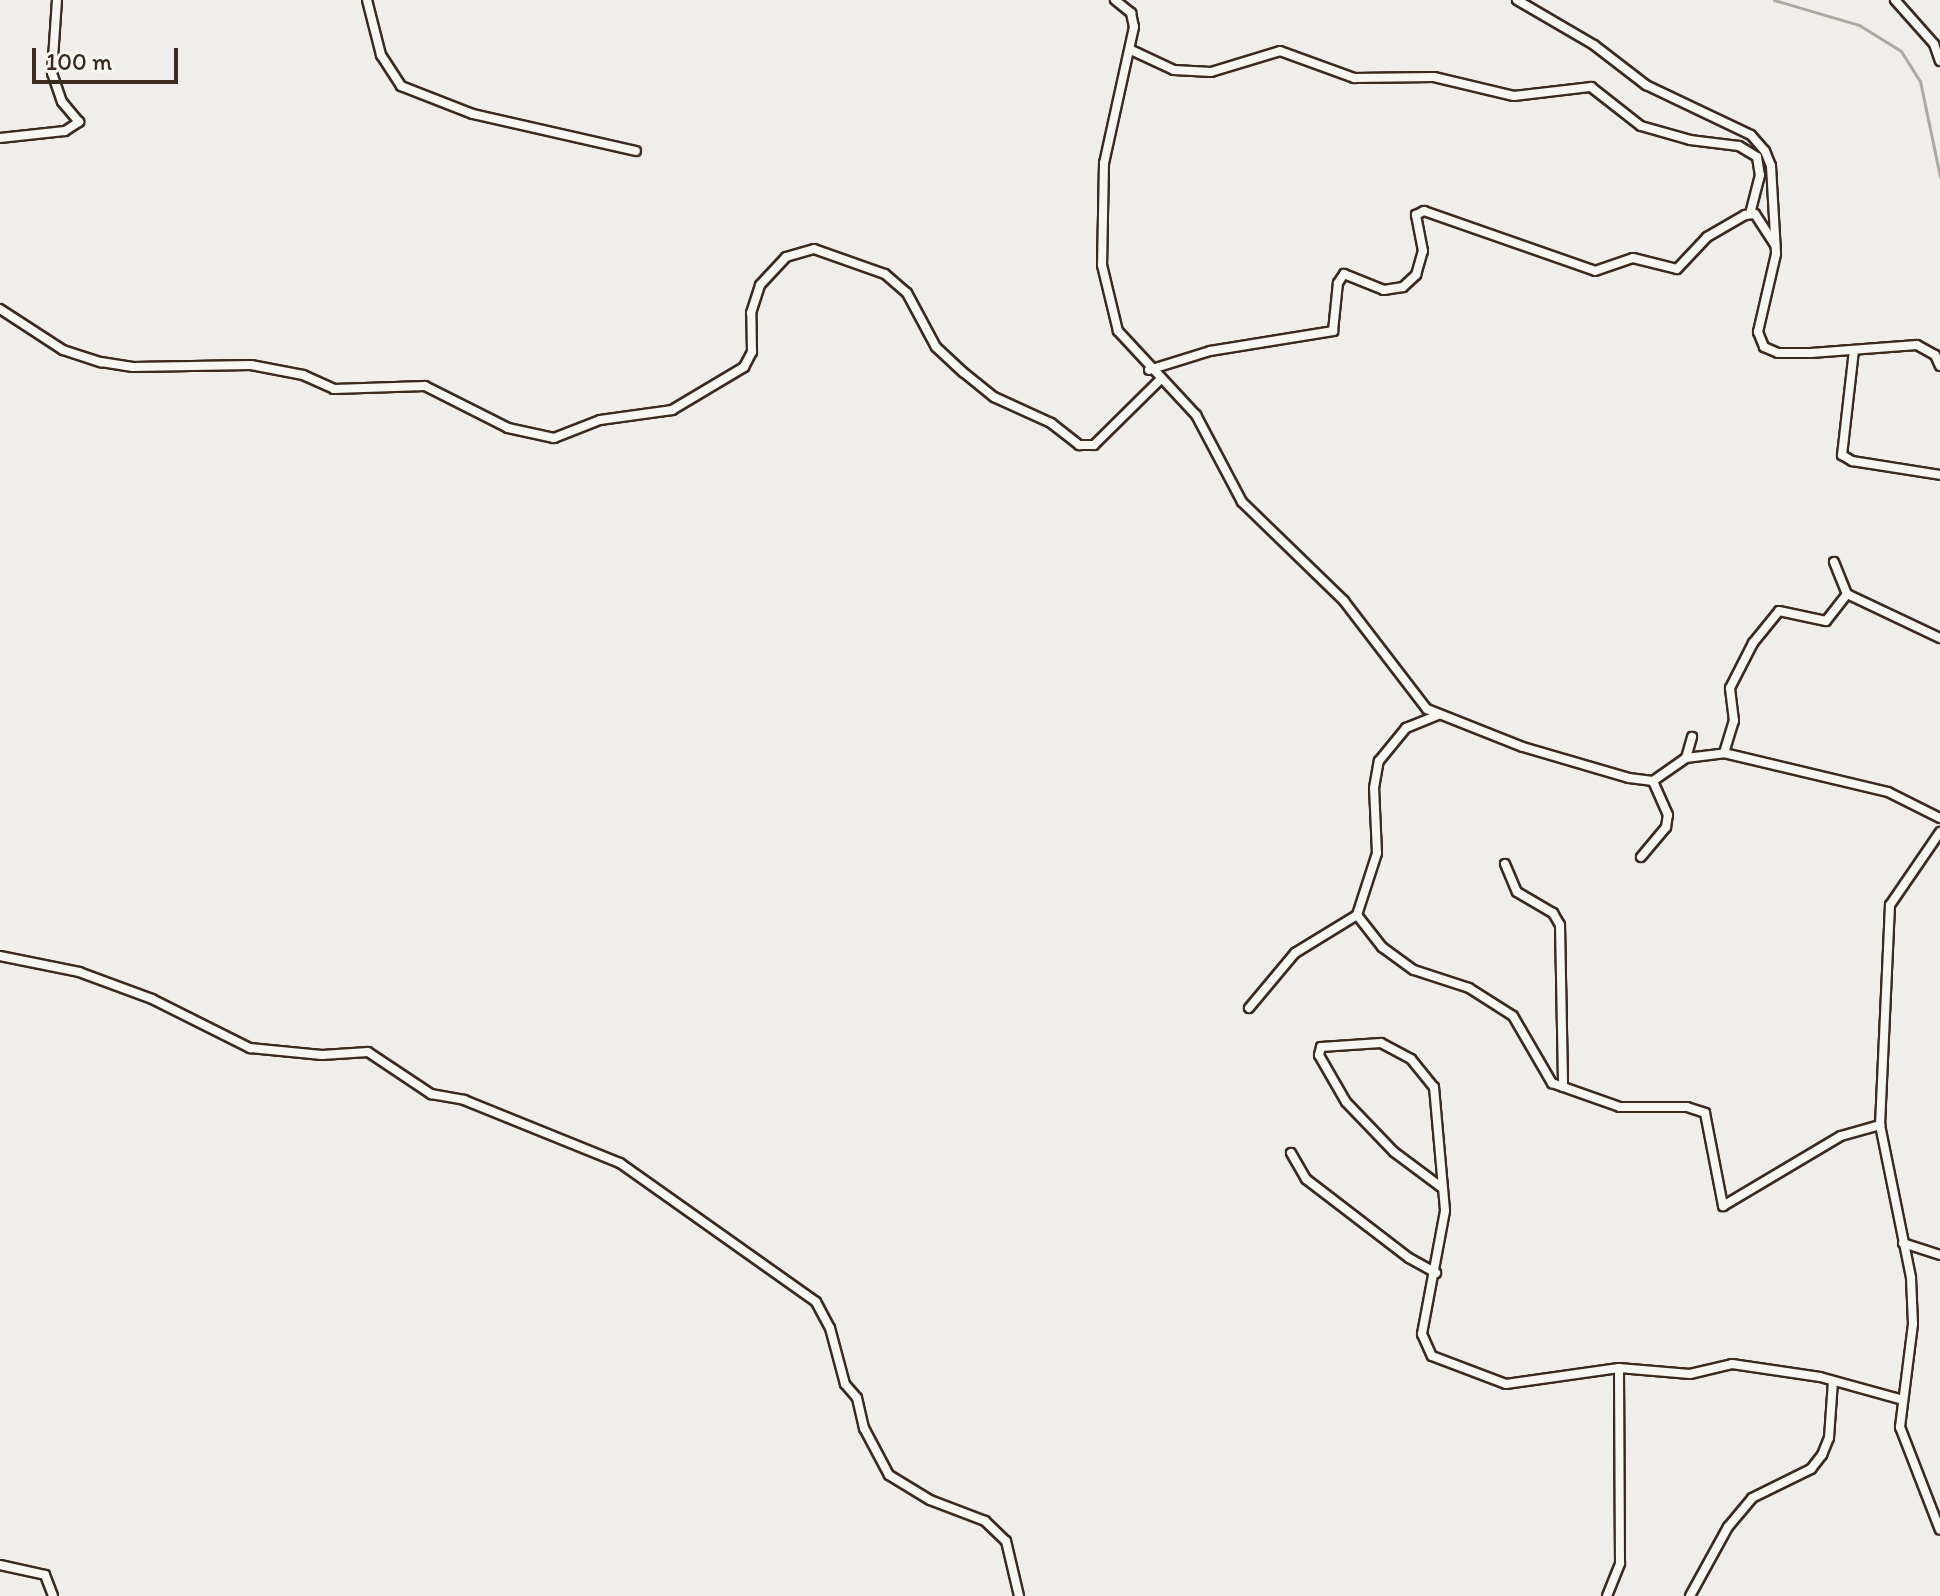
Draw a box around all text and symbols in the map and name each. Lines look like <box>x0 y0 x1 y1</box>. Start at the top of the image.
scale bar <box>36 32 182 82</box>
text: 100 m <box>46 47 112 76</box>

